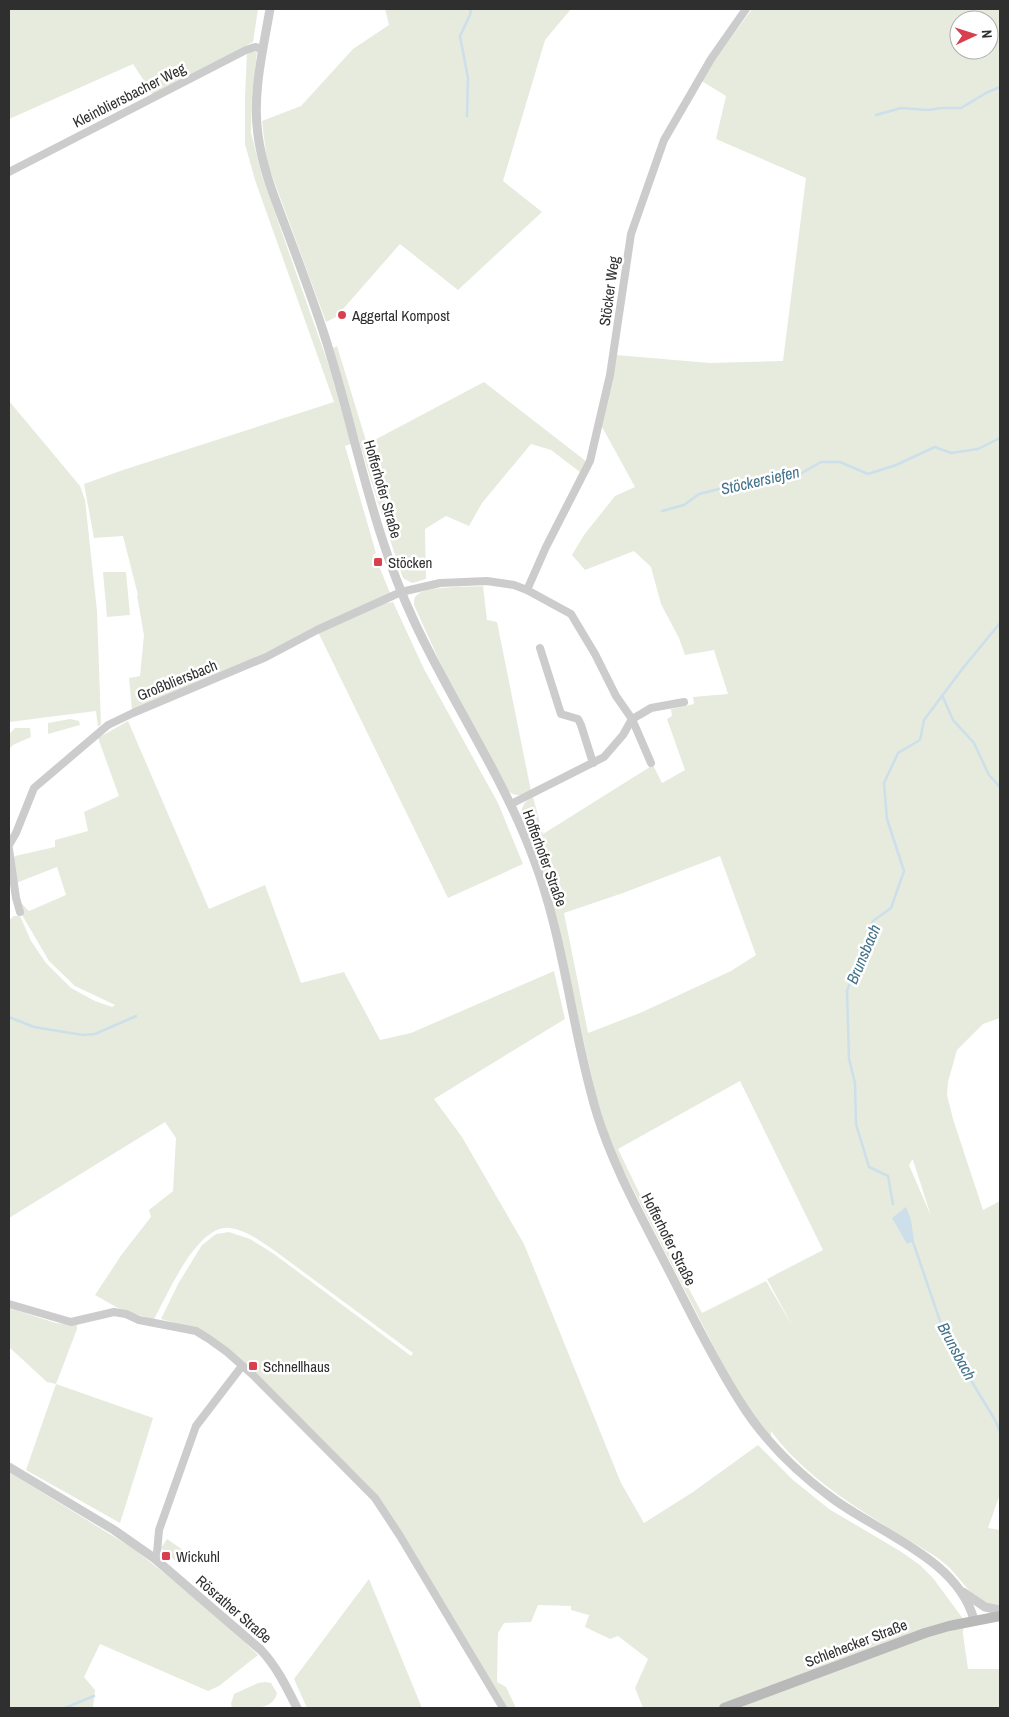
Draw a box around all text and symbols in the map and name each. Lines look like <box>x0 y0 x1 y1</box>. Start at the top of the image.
north arrow <box>949 10 999 60</box>
text: N <box>978 29 996 39</box>
street label: Kleinbliersbacher Weg <box>69 57 189 133</box>
street label: Stöcker Weg <box>594 255 624 327</box>
place label: Aggertal Kompost <box>351 305 450 326</box>
marker: Aggertal Kompost <box>336 309 348 321</box>
street label: Hofferhofer Straße <box>359 437 407 541</box>
water label: Stöckersiefen <box>718 460 802 500</box>
place label: Stöcken <box>388 552 432 573</box>
marker: Stöcken <box>372 556 384 568</box>
street label: Großbliersbach <box>134 654 220 706</box>
street label: Hofferhofer Straße <box>518 807 572 910</box>
water label: Brunsbach <box>841 921 885 987</box>
street label: Hofferhofer Straße <box>637 1189 702 1289</box>
water label: Brunsbach <box>933 1318 981 1384</box>
place label: Schnellhaus <box>263 1356 330 1377</box>
marker: Schnellhaus <box>247 1360 259 1372</box>
place label: Wickuhl <box>176 1546 220 1567</box>
marker: Wickuhl <box>160 1550 172 1562</box>
street label: Rösrather Straße <box>192 1570 277 1648</box>
street label: Schlehecker Straße <box>802 1614 910 1672</box>

